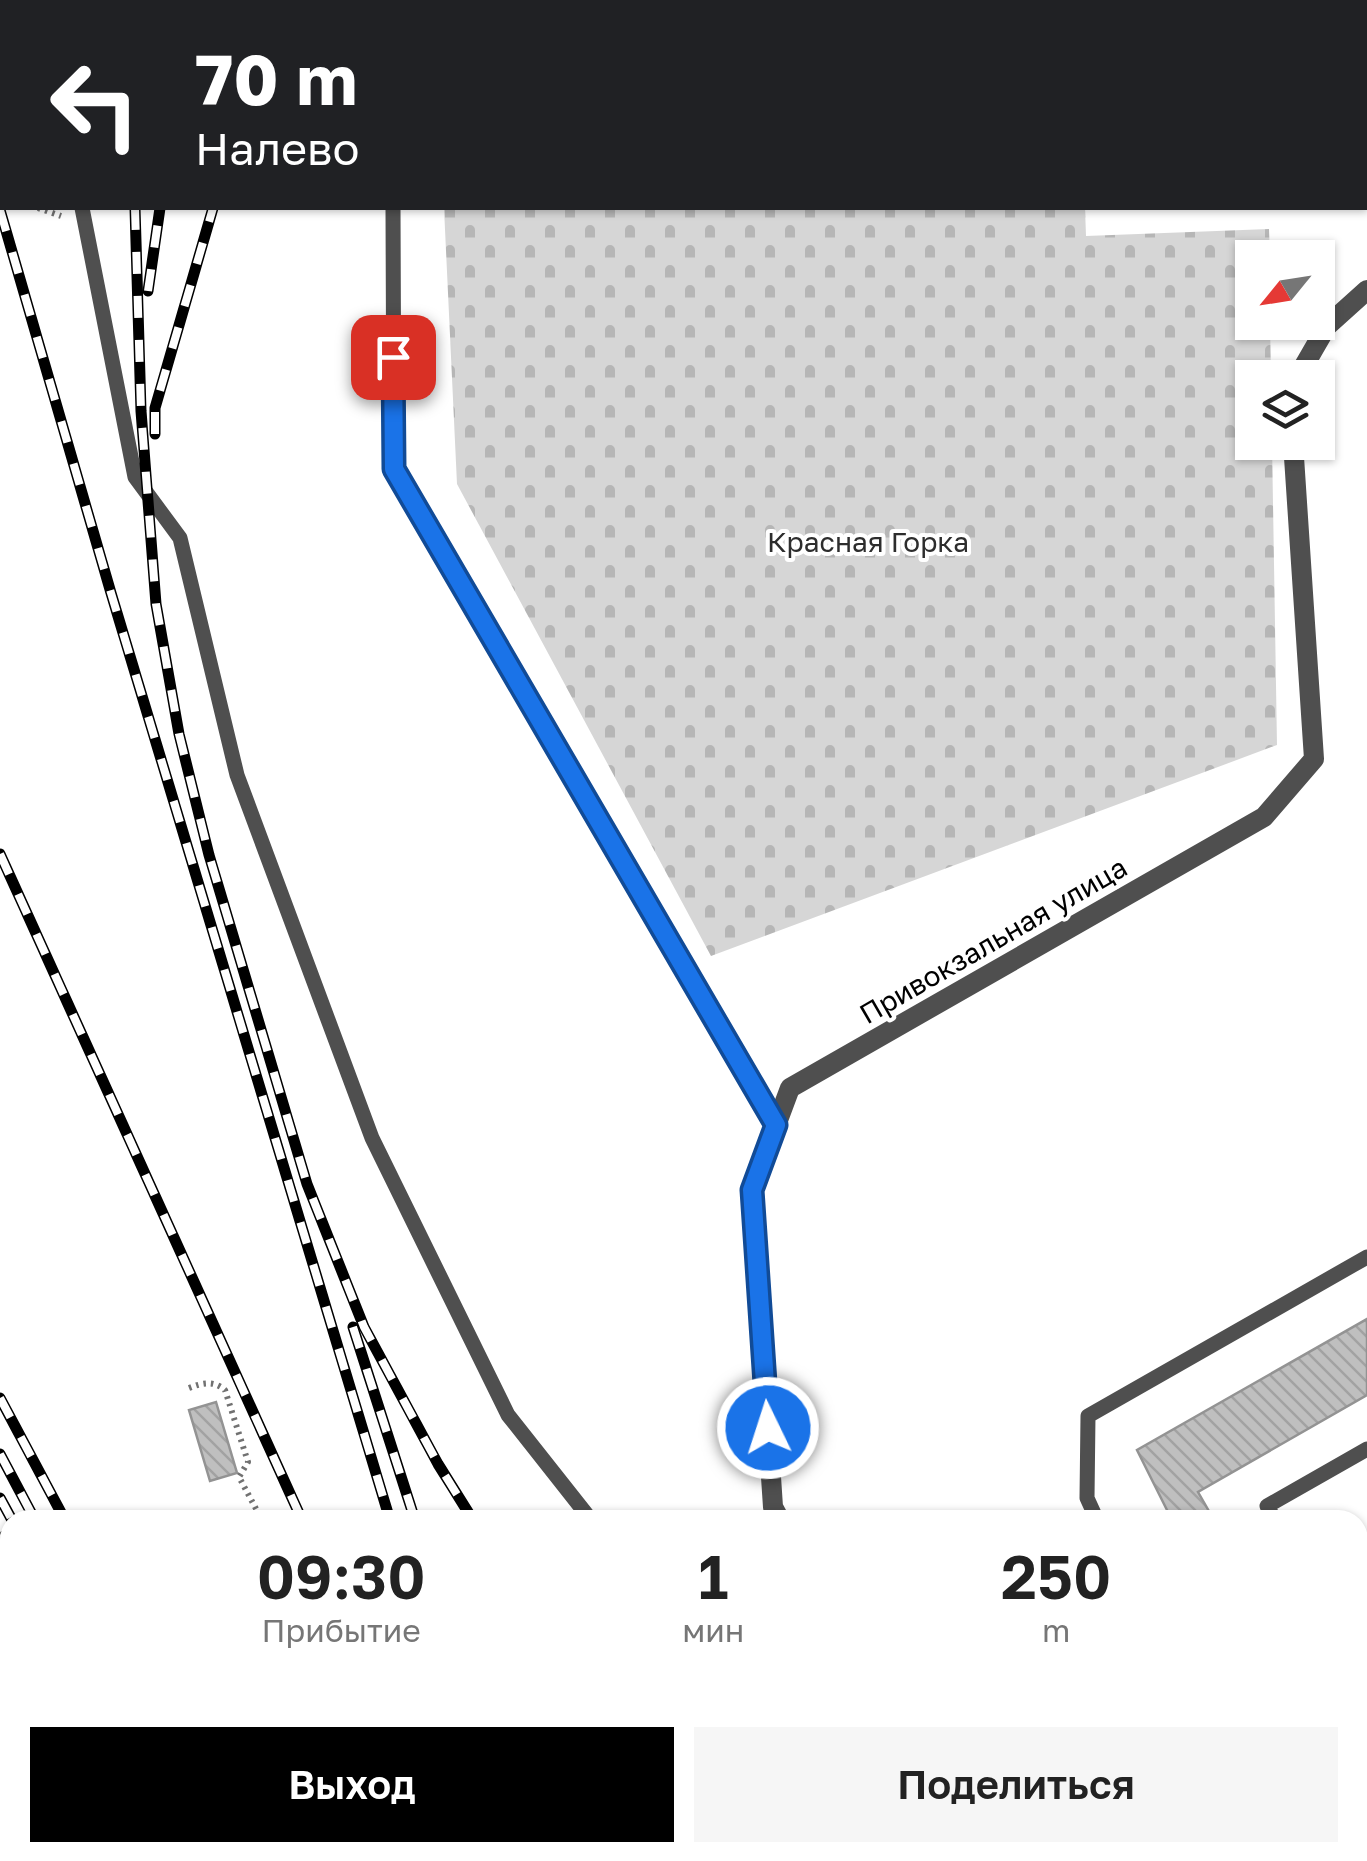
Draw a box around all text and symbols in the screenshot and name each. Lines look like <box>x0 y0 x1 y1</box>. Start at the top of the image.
text: 70 m <box>195 36 357 120</box>
icon: left <box>30 40 160 170</box>
text: Налево <box>195 121 359 175</box>
north arrow <box>1235 240 1335 340</box>
map controls <box>1235 240 1335 460</box>
pin <box>351 315 436 400</box>
icon: arrive <box>366 330 421 385</box>
button: layers <box>1235 360 1335 460</box>
park label: Красная Горка <box>767 525 969 558</box>
street label: Привокзальная улица <box>853 850 1133 1030</box>
position arrow <box>716 1376 820 1480</box>
text: 09:30 <box>257 1540 426 1612</box>
text: 1 <box>698 1540 728 1612</box>
text: 250 <box>1001 1540 1111 1612</box>
text: Прибытие <box>261 1611 421 1649</box>
text: мин <box>682 1611 744 1649</box>
text: m <box>1042 1611 1070 1649</box>
button: Выход <box>30 1727 674 1842</box>
button: Поделиться <box>694 1727 1338 1842</box>

